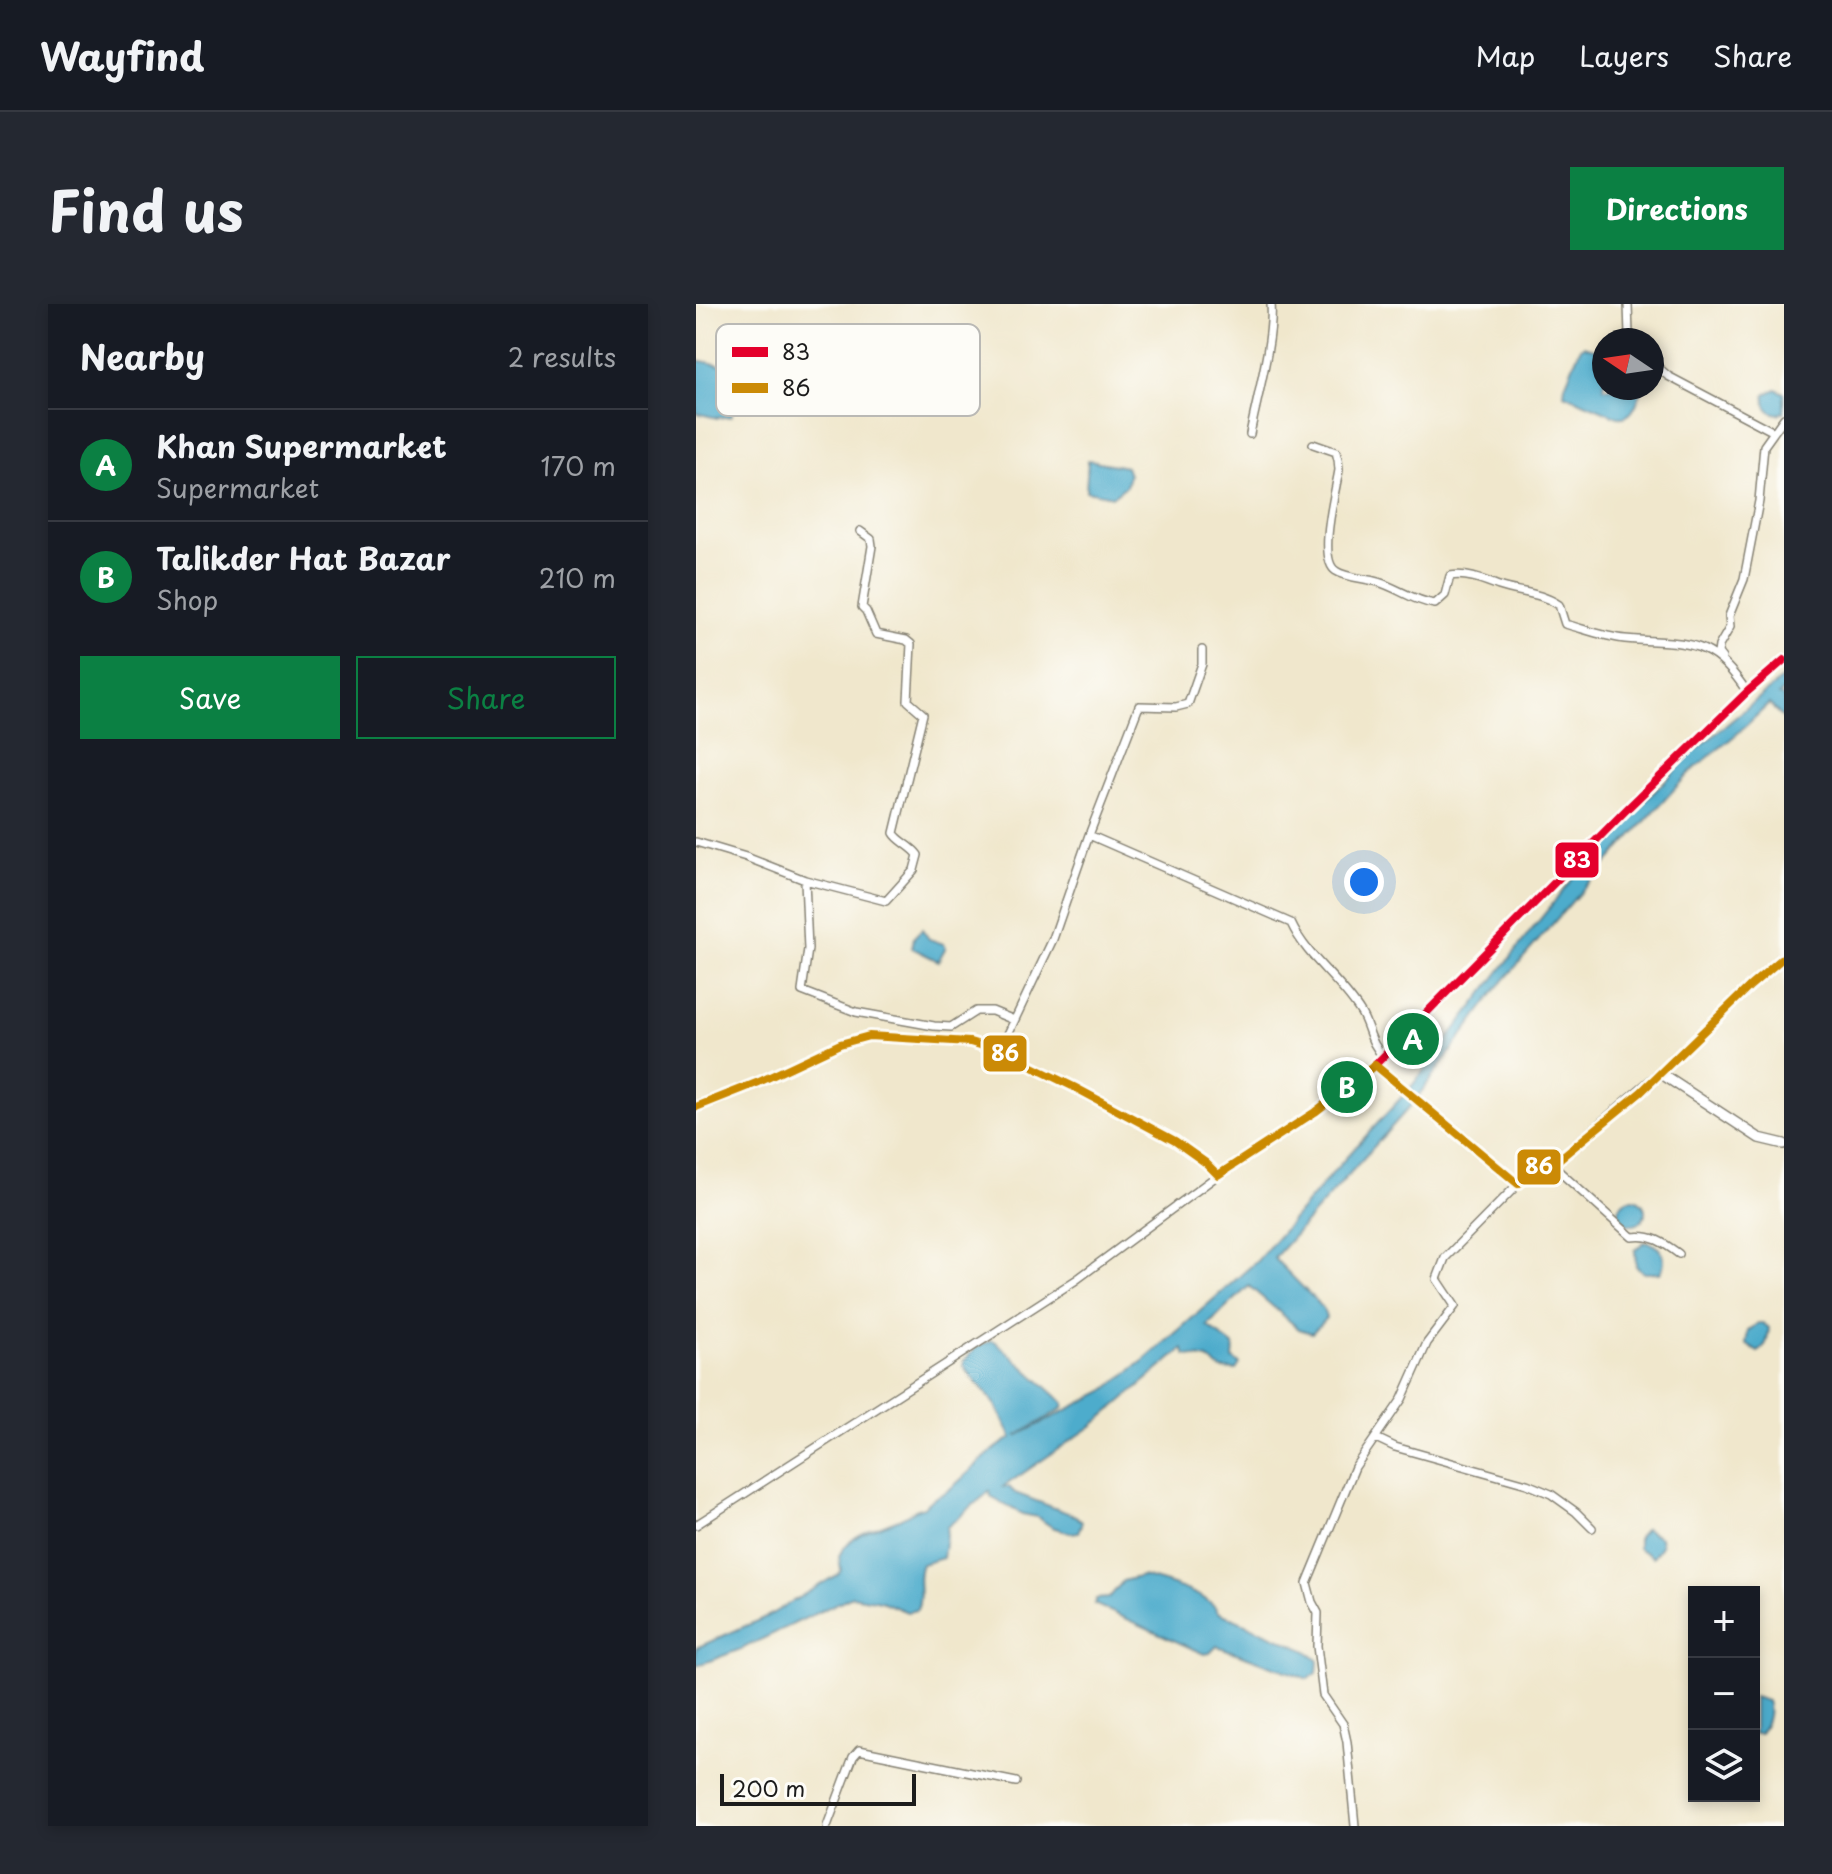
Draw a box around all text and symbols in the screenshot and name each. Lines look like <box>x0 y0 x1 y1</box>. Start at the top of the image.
text: Wayfind <box>40 27 204 84</box>
text: Map <box>1475 34 1535 77</box>
text: Layers <box>1579 34 1669 77</box>
text: Share <box>1713 34 1792 77</box>
text: Find us <box>48 166 244 251</box>
button: Directions <box>1570 167 1784 250</box>
legend <box>716 324 980 416</box>
north arrow <box>1592 328 1664 400</box>
text: Nearby <box>80 330 205 382</box>
text: 83 <box>782 334 810 367</box>
text: 2 results <box>508 337 616 376</box>
text: 86 <box>782 370 811 403</box>
text: Khan Supermarket <box>156 423 447 468</box>
text: A <box>96 446 116 485</box>
text: 170 m <box>541 446 616 485</box>
text: Supermarket <box>156 468 319 507</box>
text: Talikder Hat Bazar <box>156 535 451 580</box>
text: B <box>97 558 115 597</box>
text: 210 m <box>539 558 616 597</box>
text: Shop <box>156 580 218 619</box>
button: Save <box>80 656 340 739</box>
button: Share <box>356 656 616 739</box>
line badge: 83 <box>1554 841 1600 879</box>
text: 83 <box>1563 842 1591 875</box>
your location <box>1344 862 1384 902</box>
pin: A <box>1387 1009 1439 1069</box>
line badge: 86 <box>982 1034 1028 1073</box>
text: 86 <box>991 1035 1019 1068</box>
pin: B <box>1321 1057 1373 1117</box>
line badge: 86 <box>1516 1148 1562 1186</box>
text: 86 <box>1525 1148 1553 1181</box>
map controls <box>1688 1586 1760 1802</box>
button: + <box>1688 1586 1760 1658</box>
button: − <box>1688 1658 1760 1730</box>
button: layers <box>1688 1730 1760 1802</box>
scale bar <box>720 1770 916 1806</box>
text: 200 m <box>732 1771 805 1804</box>

